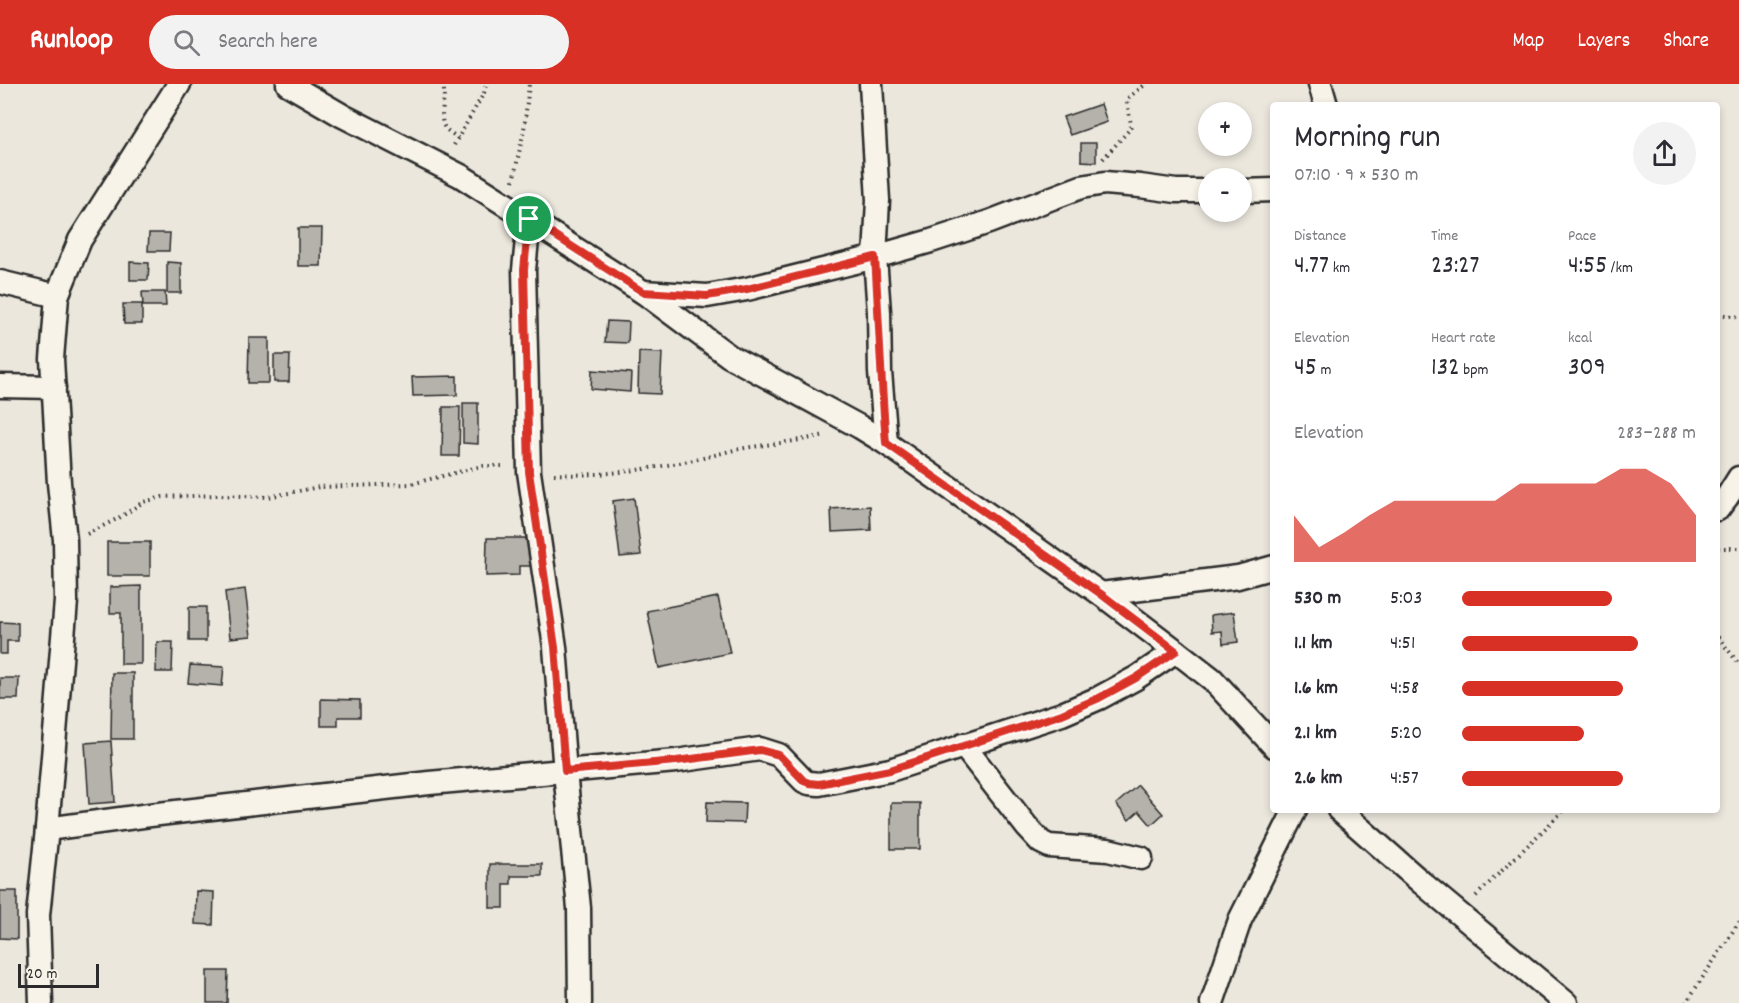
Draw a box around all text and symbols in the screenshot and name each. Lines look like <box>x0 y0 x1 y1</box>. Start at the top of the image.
search box <box>149 15 569 69</box>
text: Runloop <box>30 22 113 62</box>
icon: search <box>170 26 203 59</box>
text: Search here <box>218 27 318 58</box>
text: Map <box>1513 27 1544 57</box>
text: Layers <box>1577 27 1630 57</box>
text: Share <box>1663 27 1709 57</box>
map controls <box>1198 102 1252 222</box>
button: + <box>1198 102 1252 156</box>
text: Morning run <box>1294 116 1441 163</box>
button: share <box>1633 122 1696 185</box>
text: 07:10 · 9 × 530 m <box>1294 162 1418 190</box>
button: − <box>1198 168 1252 222</box>
pin <box>503 193 554 244</box>
icon: arrive <box>512 202 545 235</box>
text: Distance <box>1294 225 1346 248</box>
text: Time <box>1431 225 1458 248</box>
text: Pace <box>1568 225 1596 248</box>
text: 4.77 <box>1294 248 1329 285</box>
text: 23:27 <box>1431 248 1480 285</box>
text: 4:55 <box>1568 248 1607 285</box>
text: km <box>1329 257 1350 280</box>
text: /km <box>1607 257 1633 280</box>
text: Elevation <box>1294 327 1350 350</box>
text: Heart rate <box>1431 327 1496 350</box>
text: kcal <box>1568 327 1592 350</box>
text: 45 <box>1294 350 1317 387</box>
text: 132 <box>1431 350 1460 387</box>
text: 309 <box>1568 350 1606 387</box>
text: m <box>1317 359 1331 382</box>
text: bpm <box>1460 359 1489 382</box>
text: Elevation <box>1294 420 1364 448</box>
text: 283–288 m <box>1617 420 1696 448</box>
text: 530 m <box>1294 585 1341 613</box>
text: 5:03 <box>1390 585 1422 613</box>
text: 1.1 km <box>1294 630 1333 658</box>
text: 4:51 <box>1390 630 1415 658</box>
text: 1.6 km <box>1294 675 1338 703</box>
text: 4:58 <box>1390 675 1419 703</box>
text: 2.1 km <box>1294 720 1337 748</box>
text: 5:20 <box>1390 720 1422 748</box>
text: 2.6 km <box>1294 765 1342 793</box>
text: 4:57 <box>1390 765 1419 793</box>
scale bar <box>18 961 99 988</box>
text: 20 m <box>27 963 57 986</box>

